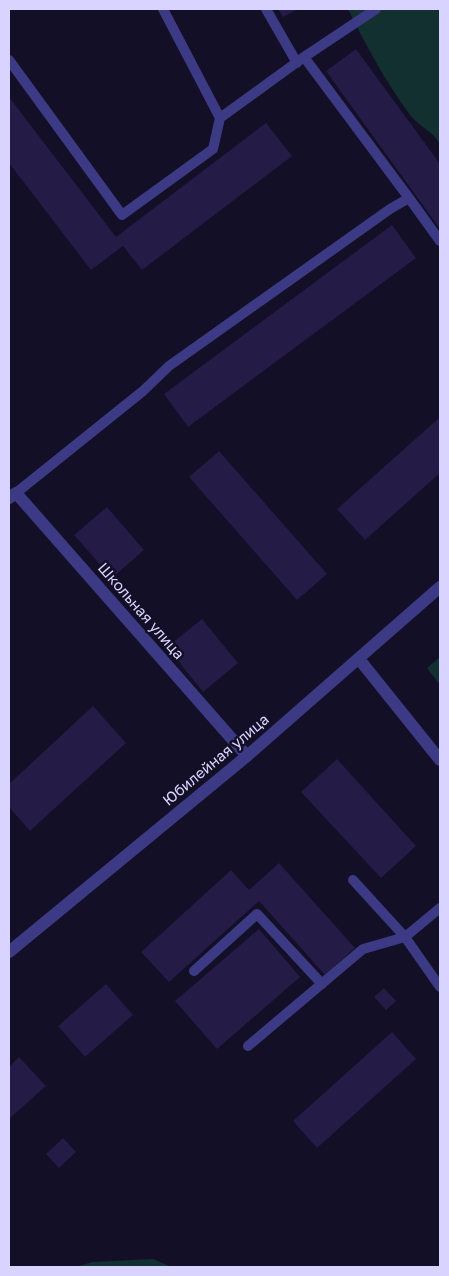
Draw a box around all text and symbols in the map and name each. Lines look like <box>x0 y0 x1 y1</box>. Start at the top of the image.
street label: Школьная улица <box>95 558 189 662</box>
street label: Юбилейная улица <box>159 710 272 809</box>

